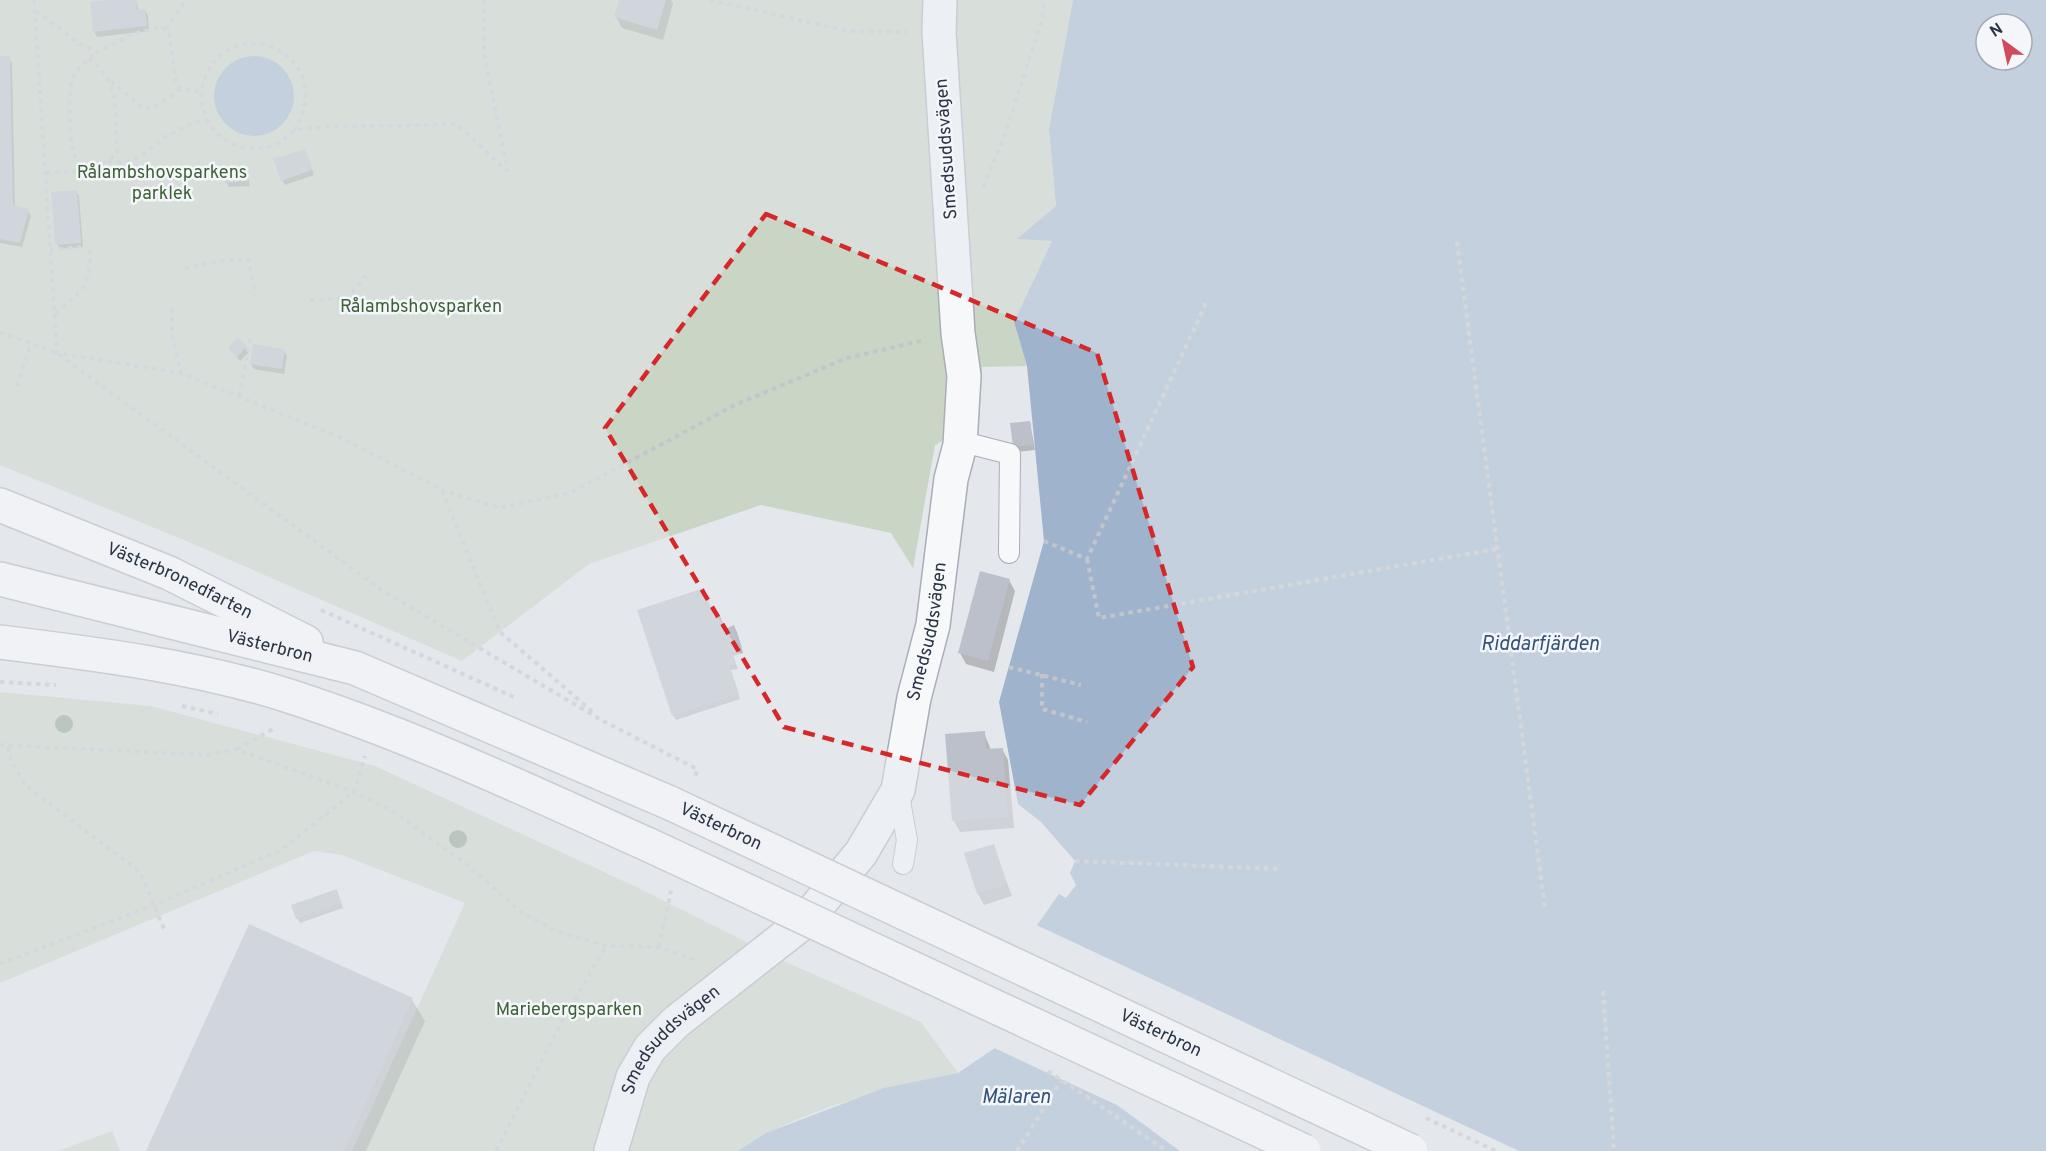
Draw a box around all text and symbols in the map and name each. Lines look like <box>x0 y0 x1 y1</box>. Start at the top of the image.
north arrow <box>1974 12 2034 72</box>
text: N <box>1987 20 2007 43</box>
street label: Smedsuddsvägen <box>931 78 963 220</box>
park label: Rålambshovsparkens parklek <box>77 162 247 206</box>
park label: Rålambshovsparken <box>340 296 502 319</box>
street label: Västerbronedfarten <box>103 538 256 625</box>
street label: Smedsuddsvägen <box>902 561 952 704</box>
street label: Västerbron <box>224 625 315 669</box>
water label: Riddarfjärden <box>1481 632 1599 658</box>
street label: Västerbron <box>676 798 766 856</box>
street label: Smedsuddsvägen <box>617 980 725 1098</box>
park label: Mariebergsparken <box>496 999 642 1022</box>
street label: Västerbron <box>1116 1004 1206 1063</box>
water label: Mälaren <box>982 1085 1051 1111</box>

